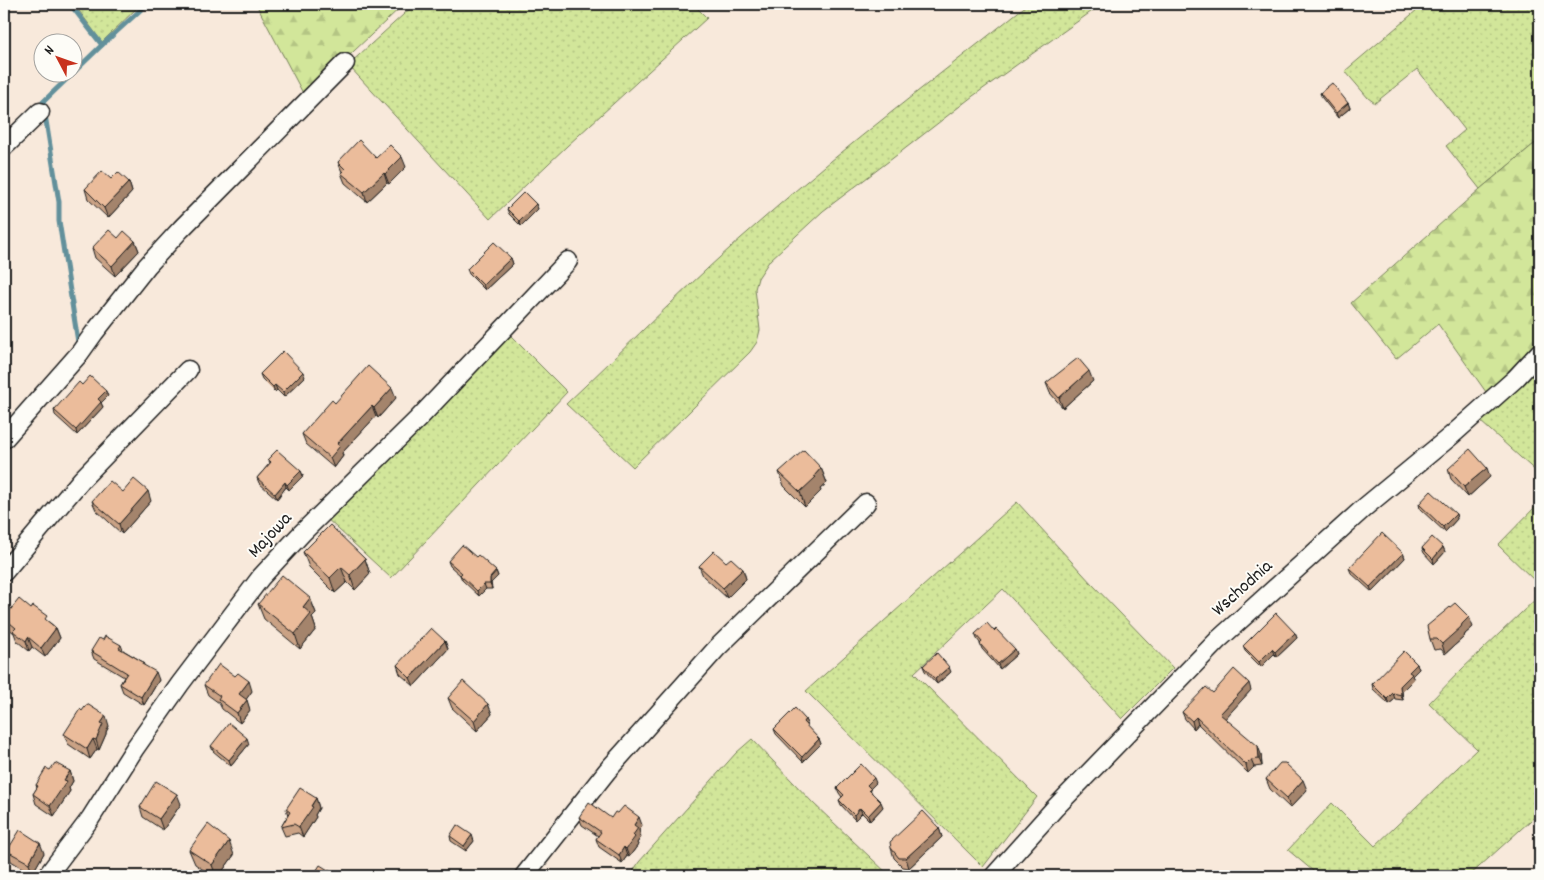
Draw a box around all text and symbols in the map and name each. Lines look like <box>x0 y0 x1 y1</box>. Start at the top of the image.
north arrow <box>32 32 82 82</box>
text: N <box>40 42 60 60</box>
street label: Majowa <box>242 506 300 565</box>
street label: Wschodnia <box>1207 554 1280 624</box>

